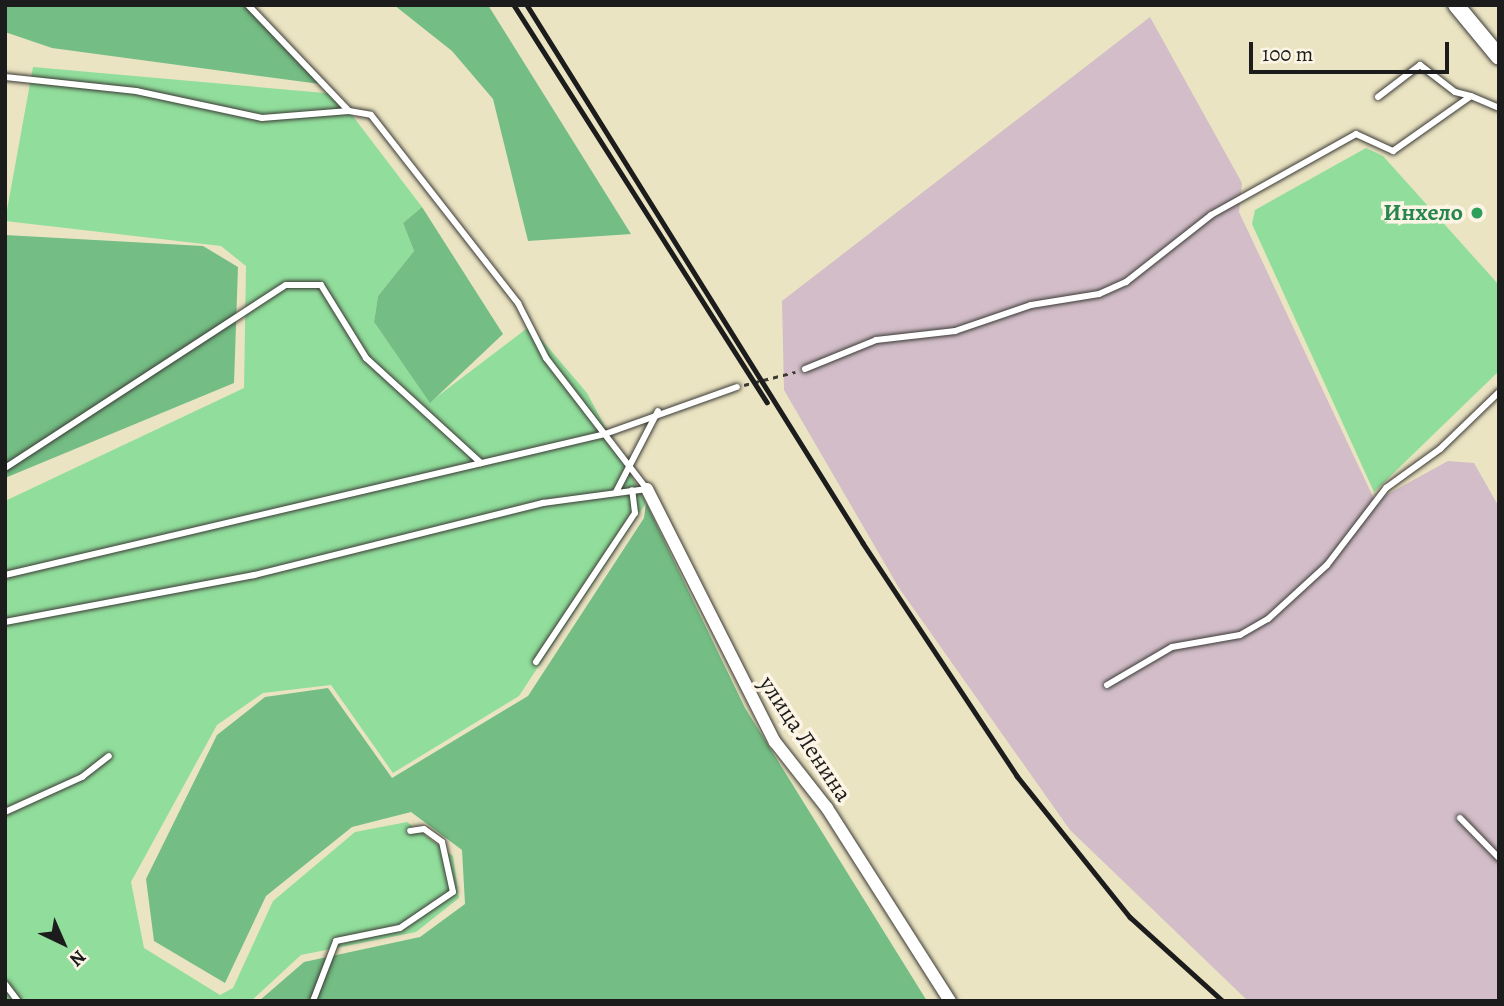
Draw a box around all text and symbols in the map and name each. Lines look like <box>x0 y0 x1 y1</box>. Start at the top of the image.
scale bar <box>1252 28 1452 72</box>
text: 100 m <box>1262 40 1313 68</box>
place label: Инхело <box>1383 199 1463 227</box>
marker: Инхело <box>1469 205 1485 221</box>
street label: улица Ленина <box>752 671 858 807</box>
north arrow <box>28 908 98 978</box>
text: N <box>64 944 92 972</box>

